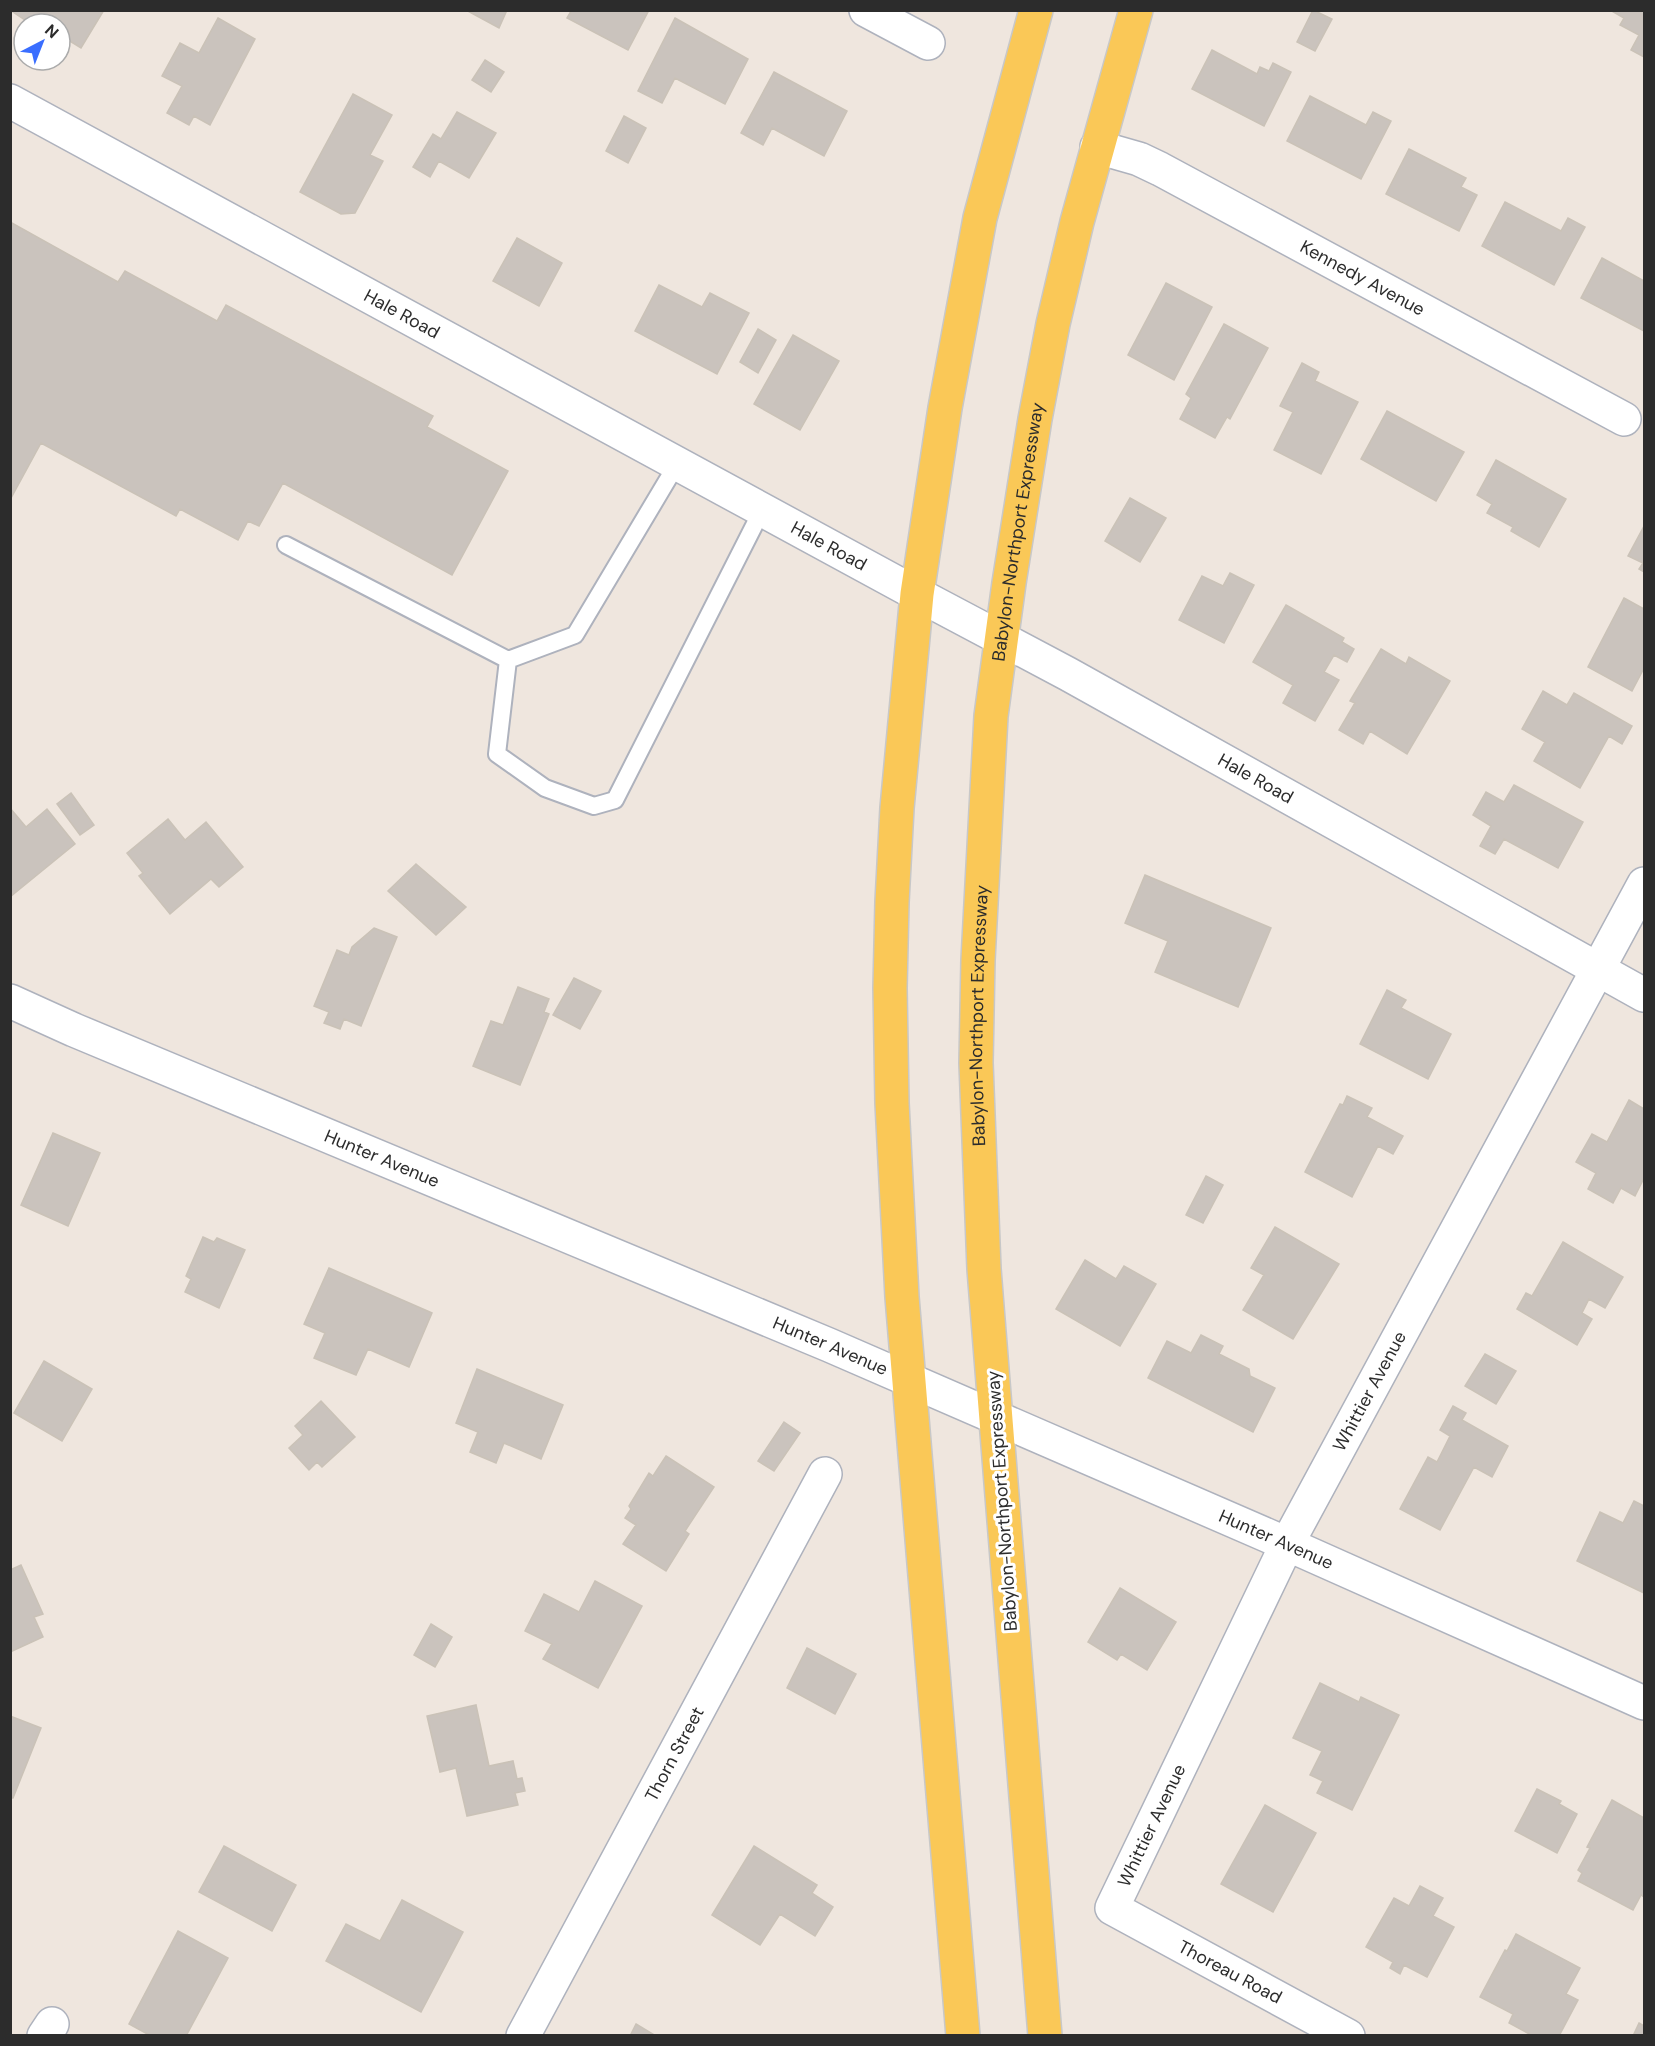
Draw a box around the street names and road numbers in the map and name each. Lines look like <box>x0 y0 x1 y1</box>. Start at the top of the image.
street label: Kennedy Avenue <box>1296 235 1429 322</box>
street label: Hale Road <box>360 284 444 344</box>
street label: Babylon-Northport Expressway <box>987 401 1050 663</box>
street label: Hale Road <box>787 516 871 576</box>
street label: Hale Road <box>1214 748 1298 809</box>
street label: Babylon-Northport Expressway <box>964 884 994 1147</box>
street label: Hunter Avenue <box>321 1124 443 1193</box>
street label: Hunter Avenue <box>769 1311 892 1381</box>
street label: Whittier Avenue <box>1327 1327 1412 1456</box>
street label: Babylon-Northport Expressway <box>981 1370 1023 1632</box>
street label: Hunter Avenue <box>1215 1504 1337 1575</box>
street label: Thorn Street <box>639 1703 710 1806</box>
street label: Whittier Avenue <box>1112 1760 1191 1891</box>
street label: Thoreau Road <box>1174 1935 1286 2009</box>

